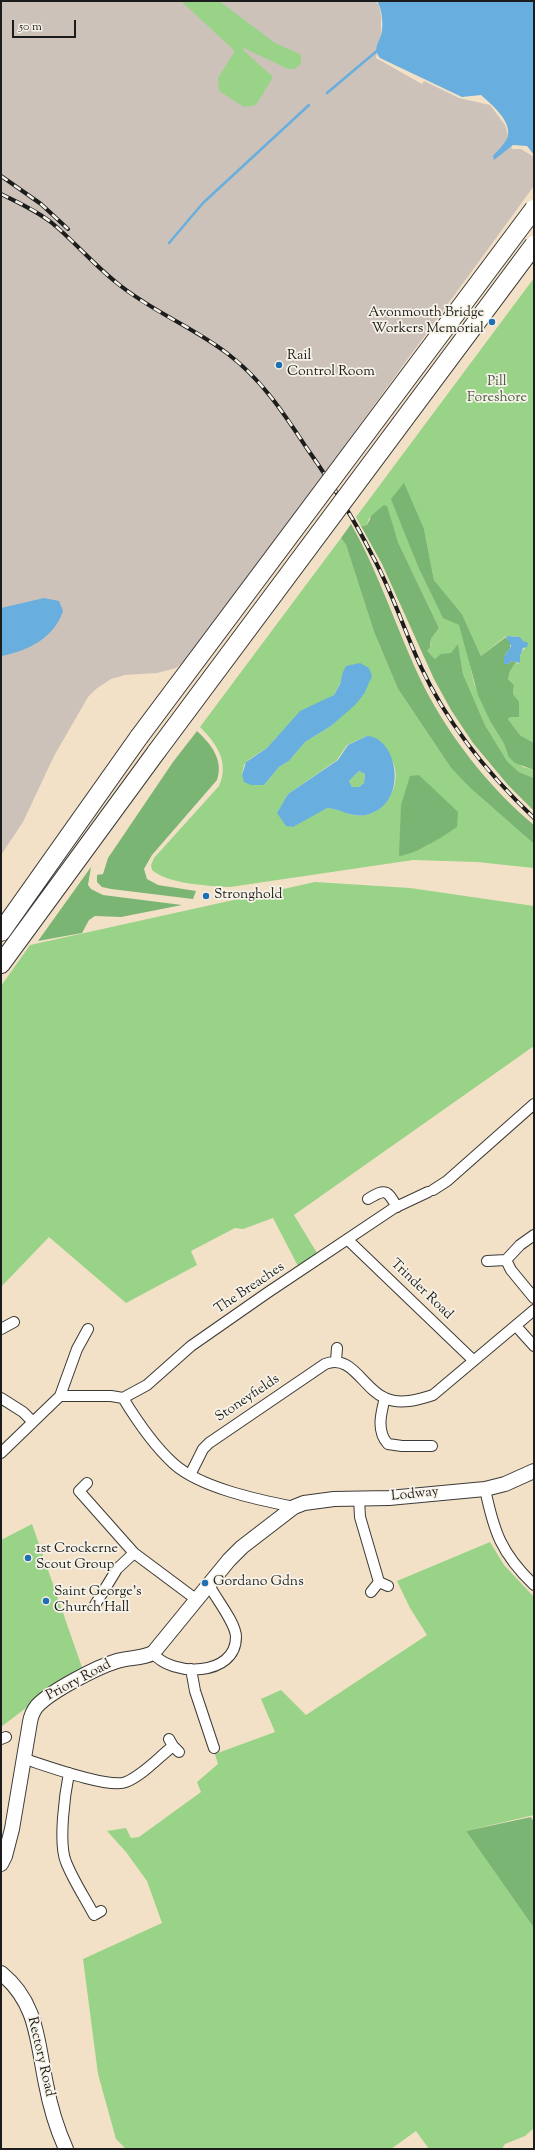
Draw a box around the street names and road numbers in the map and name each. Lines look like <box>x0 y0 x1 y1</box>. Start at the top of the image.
street label: Trinder Road <box>386 1256 456 1324</box>
street label: The Breaches <box>212 1259 288 1319</box>
street label: Stoneyfields <box>213 1372 283 1426</box>
street label: Lodway <box>390 1484 440 1506</box>
street label: Priory Road <box>44 1657 114 1705</box>
street label: Rectory Road <box>23 2015 57 2099</box>

